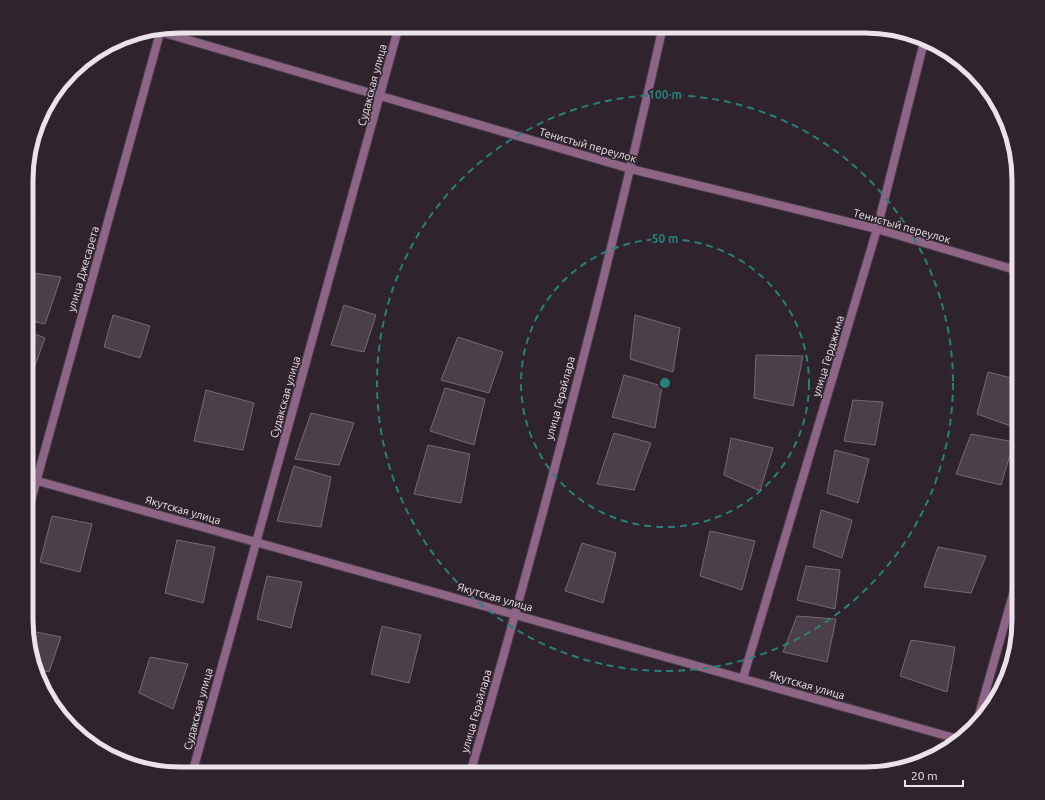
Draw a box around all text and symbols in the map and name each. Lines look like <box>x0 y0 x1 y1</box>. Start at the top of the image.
street label: Судакская улица <box>355 43 389 127</box>
text: 100 m <box>648 88 682 101</box>
street label: Тенистый переулок <box>538 125 638 165</box>
street label: Тенистый переулок <box>852 206 952 246</box>
street label: улица Джесарета <box>65 225 101 313</box>
text: 50 m <box>652 232 678 245</box>
street label: улица Герджима <box>810 314 846 398</box>
street label: Судакская улица <box>268 355 302 439</box>
street label: улица Герайлара <box>543 355 577 441</box>
centre of rings <box>658 376 672 390</box>
street label: Якутская улица <box>144 493 222 527</box>
street label: Якутская улица <box>456 580 534 614</box>
street label: Судакская улица <box>181 667 215 751</box>
street label: улица Герайлара <box>458 668 494 754</box>
street label: Якутская улица <box>768 668 846 702</box>
scale bar <box>905 762 963 788</box>
text: 20 m <box>911 769 938 782</box>

